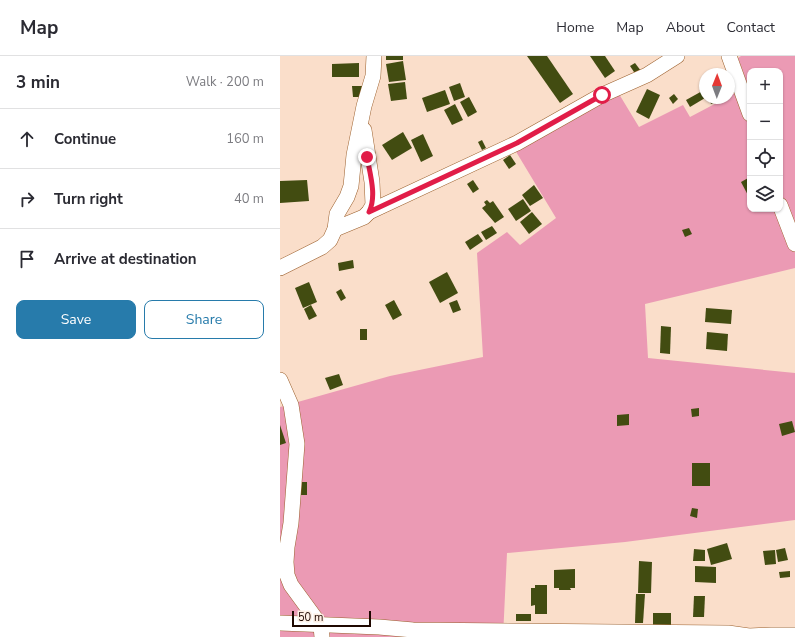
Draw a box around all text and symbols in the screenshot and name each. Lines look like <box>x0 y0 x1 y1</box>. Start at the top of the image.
text: Map <box>20 15 58 41</box>
text: Home <box>556 18 594 37</box>
text: Map <box>616 18 644 37</box>
text: About <box>666 18 705 37</box>
text: Contact <box>727 18 775 37</box>
north arrow <box>699 68 735 104</box>
map controls <box>747 68 783 212</box>
button: + <box>747 68 783 104</box>
text: 3 min <box>16 71 60 94</box>
text: Walk · 200 m <box>186 73 264 91</box>
route start <box>593 86 611 104</box>
button: − <box>747 104 783 140</box>
icon: ahead <box>16 128 38 150</box>
text: Continue <box>54 129 116 149</box>
text: 160 m <box>226 130 264 148</box>
button: locate <box>747 140 783 176</box>
route end <box>358 148 376 166</box>
button: layers <box>747 176 783 212</box>
icon: right <box>16 188 38 210</box>
text: Turn right <box>54 189 123 209</box>
text: 40 m <box>234 190 264 208</box>
icon: arrive <box>16 248 38 270</box>
text: Arrive at destination <box>54 249 197 269</box>
button: Save <box>16 300 136 339</box>
button: Share <box>144 300 264 339</box>
scale bar <box>292 609 371 628</box>
text: 50 m <box>298 610 323 625</box>

